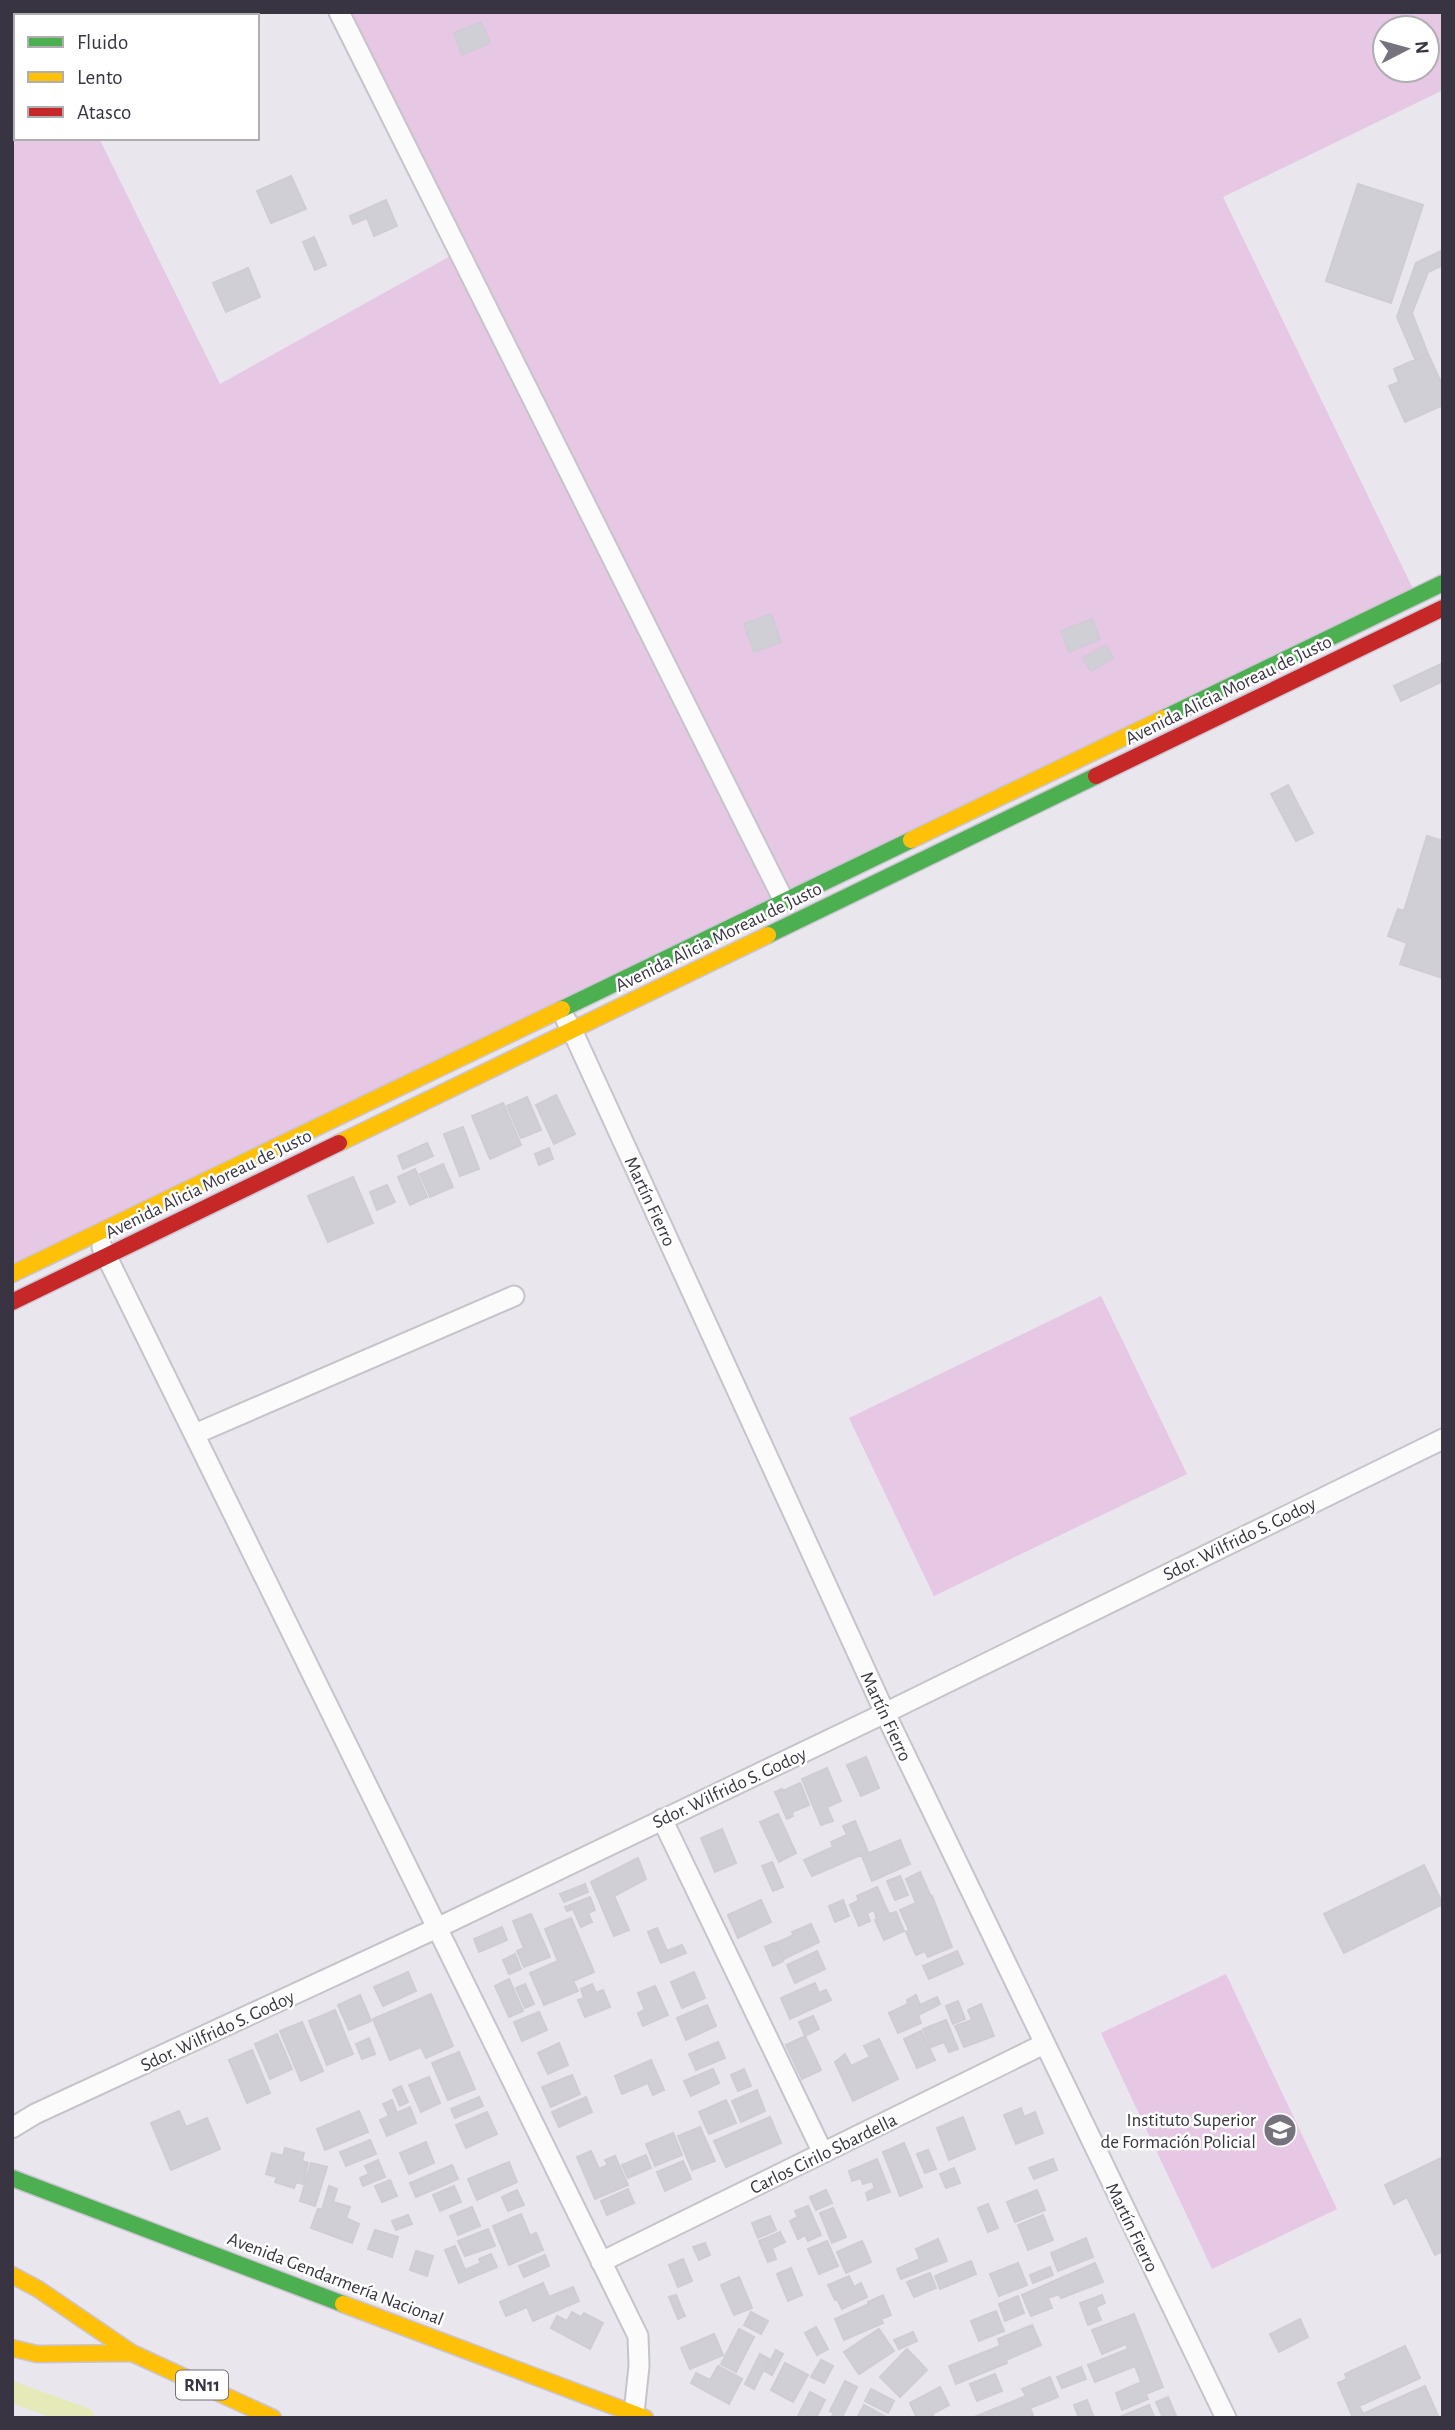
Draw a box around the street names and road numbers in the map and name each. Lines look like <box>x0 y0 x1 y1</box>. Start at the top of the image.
street label: Avenida Alicia Moreau de Justo <box>1123 632 1335 749</box>
street label: Avenida Alicia Moreau de Justo <box>613 879 825 996</box>
street label: Avenida Alicia Moreau de Justo <box>103 1126 315 1243</box>
street label: Martín Fierro <box>621 1154 679 1249</box>
street label: Sdor. Wilfrido S. Godoy <box>1160 1494 1319 1585</box>
street label: Martín Fierro <box>857 1669 915 1764</box>
street label: Sdor. Wilfrido S. Godoy <box>650 1744 809 1832</box>
street label: Sdor. Wilfrido S. Godoy <box>138 1987 297 2075</box>
street label: Carlos Cirilo Sbardella <box>747 2110 900 2198</box>
street label: Martín Fierro <box>1102 2180 1161 2275</box>
street label: Avenida Gendarmería Nacional <box>225 2229 446 2329</box>
road number: RN11 <box>176 2370 228 2400</box>

